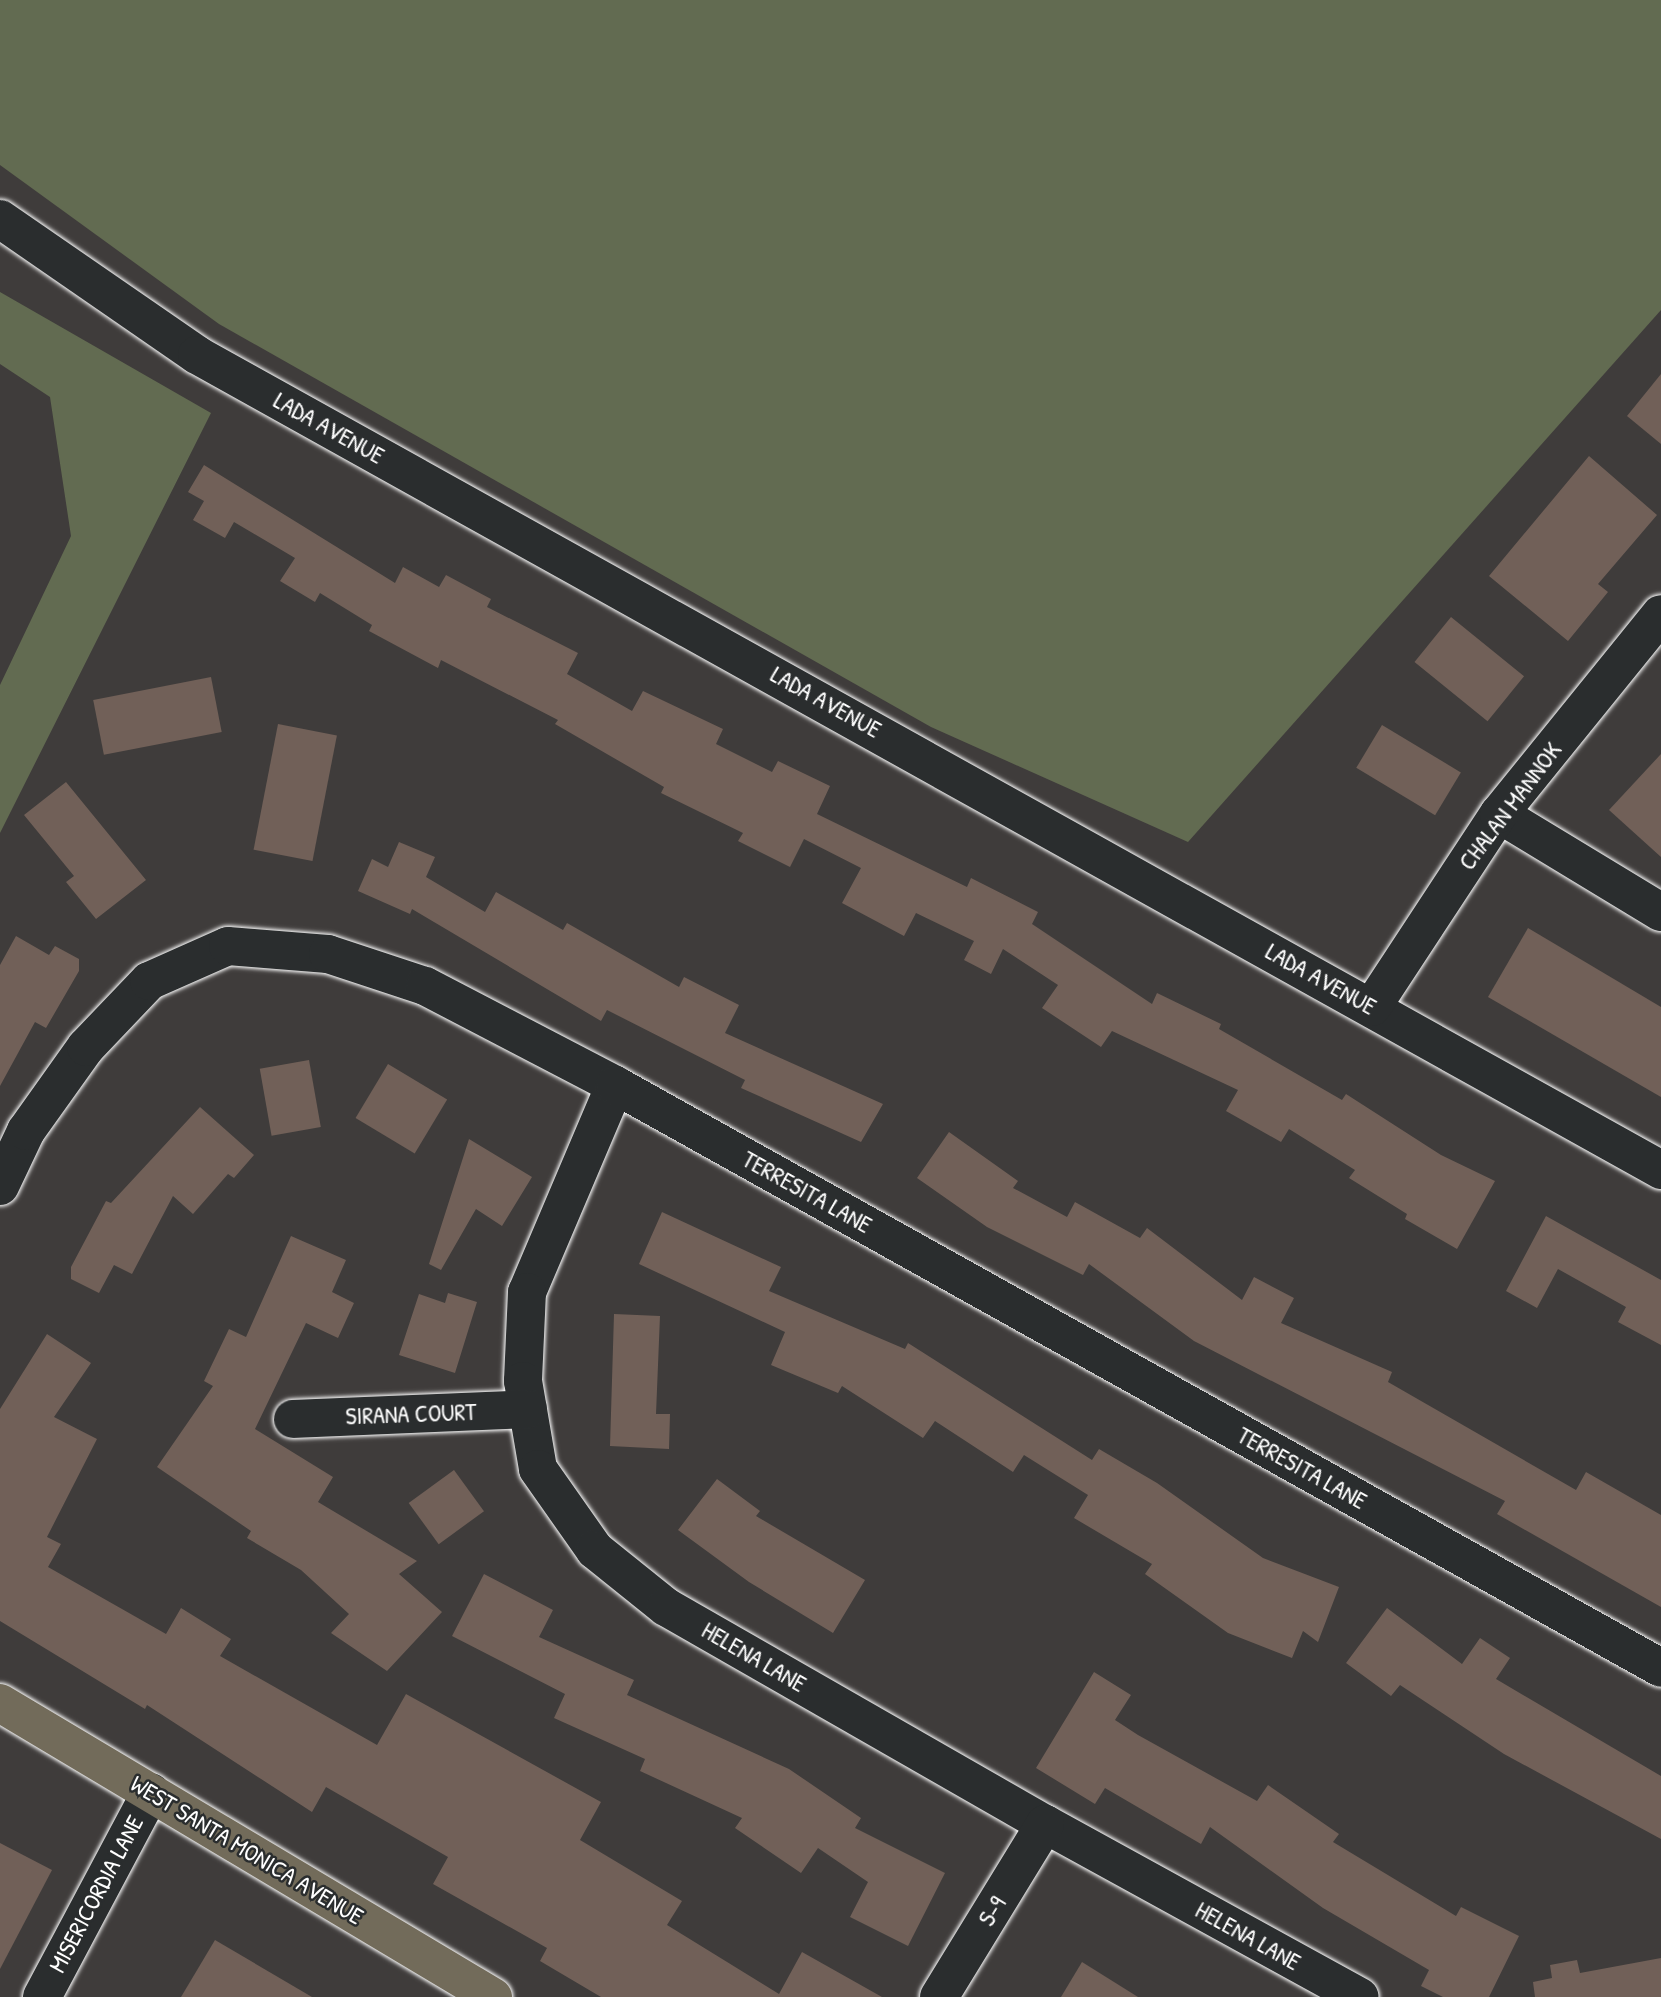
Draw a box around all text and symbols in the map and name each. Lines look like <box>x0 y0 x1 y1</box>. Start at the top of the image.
street label: LADA AVENUE <box>269 386 389 470</box>
street label: LADA AVENUE <box>766 660 886 744</box>
street label: CHALAN MANNOK <box>1453 736 1567 876</box>
street label: LADA AVENUE <box>1261 937 1381 1021</box>
street label: TERRESITA LANE <box>737 1145 877 1239</box>
street label: SIRANA COURT <box>345 1397 477 1431</box>
street label: TERRESITA LANE <box>1232 1421 1372 1515</box>
street label: HELENA LANE <box>697 1616 811 1698</box>
street label: WEST SANTA MONICA AVENUE <box>126 1769 368 1931</box>
street label: MISERICORDIA LANE <box>42 1811 150 1977</box>
street label: S-9 <box>972 1891 1012 1931</box>
street label: HELENA LANE <box>1191 1895 1305 1977</box>

